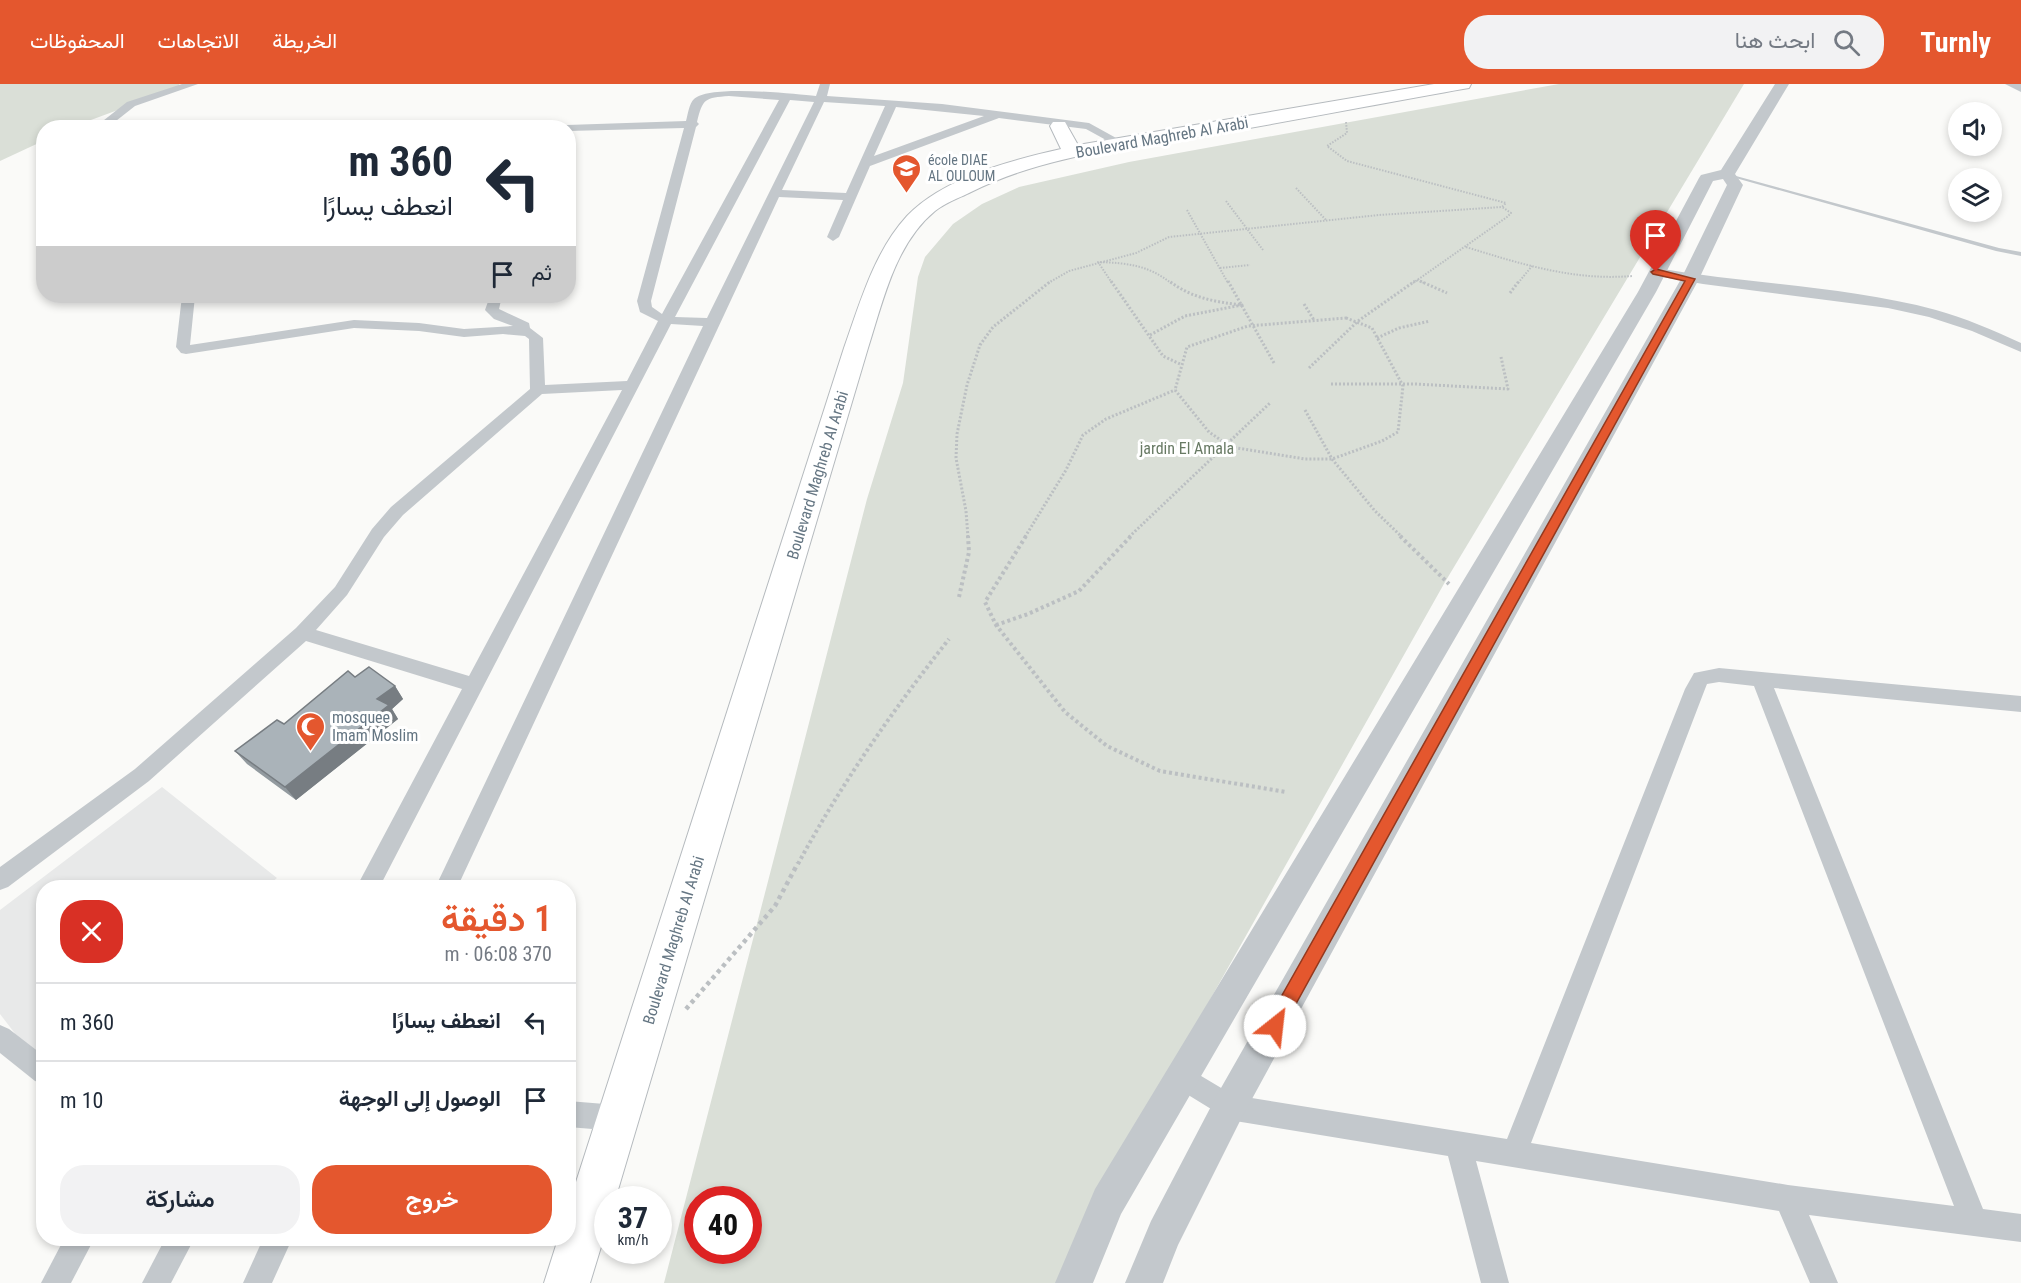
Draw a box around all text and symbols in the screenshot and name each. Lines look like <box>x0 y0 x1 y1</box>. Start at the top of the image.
search box <box>1464 15 1884 69</box>
icon: search <box>1830 26 1863 59</box>
text: Turnly <box>1920 26 1991 59</box>
text: ابحث هنا <box>1735 28 1815 53</box>
text: المحفوظات <box>30 29 125 53</box>
text: الاتجاهات <box>158 29 239 53</box>
text: الخريطة <box>272 29 337 53</box>
map controls <box>1948 102 2002 222</box>
button: sound <box>1948 102 2002 156</box>
street label: Boulevard Maghreb Al Arabi <box>1074 113 1250 162</box>
text: 360 m <box>348 137 453 186</box>
icon: left <box>474 144 552 222</box>
school or university icon: école DIAE AL OULOUM <box>891 152 923 194</box>
place label: école DIAE AL OULOUM <box>928 152 995 184</box>
button: layers <box>1948 168 2002 222</box>
text: انعطف يسارًا <box>322 190 453 222</box>
pin <box>1630 210 1681 272</box>
icon: arrive <box>1639 219 1672 252</box>
icon: arrive <box>486 258 519 291</box>
text: ثم <box>531 260 552 285</box>
street label: Boulevard Maghreb Al Arabi <box>783 389 852 562</box>
park label: jardin El Amala <box>1139 439 1234 458</box>
place label: mosquee Imam Moslim <box>332 708 418 745</box>
mosque icon: mosquee Imam Moslim <box>295 710 327 752</box>
street label: Boulevard Maghreb Al Arabi <box>639 854 708 1027</box>
text: 1 دقيقة <box>441 898 552 940</box>
button: close <box>60 900 123 963</box>
text: 370 m · 06:08 <box>445 942 552 966</box>
position arrow <box>1243 994 1307 1058</box>
icon: left <box>519 1006 552 1039</box>
text: انعطف يسارًا <box>392 1008 501 1033</box>
text: 360 m <box>60 1010 114 1035</box>
icon: arrive <box>519 1084 552 1117</box>
text: الوصول إلى الوجهة <box>339 1086 501 1111</box>
text: 10 m <box>60 1088 103 1113</box>
button: مشاركة <box>60 1165 300 1234</box>
button: خروج <box>312 1165 552 1234</box>
speed limit sign: 40 <box>684 1186 762 1264</box>
text: 37 <box>618 1200 648 1235</box>
text: km/h <box>618 1231 648 1249</box>

